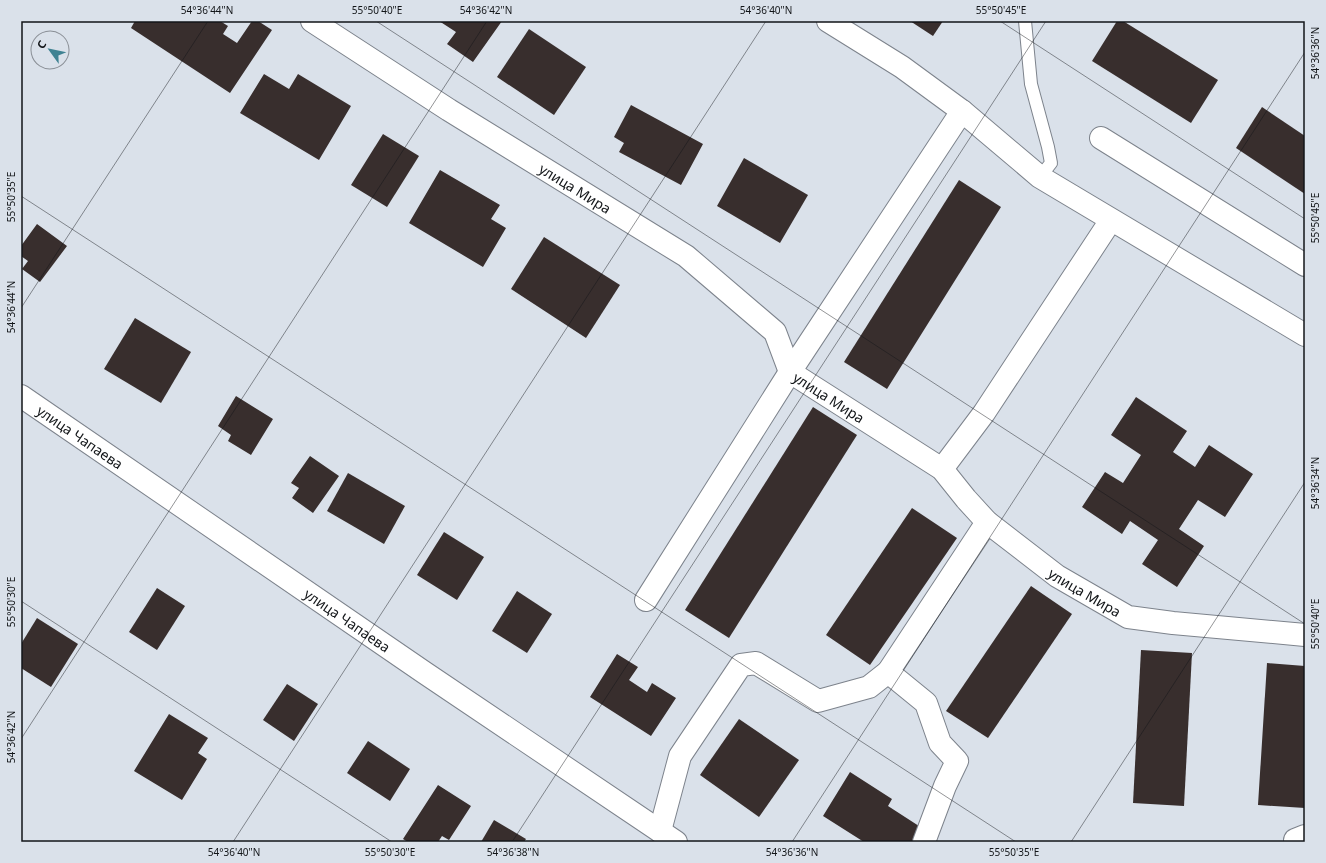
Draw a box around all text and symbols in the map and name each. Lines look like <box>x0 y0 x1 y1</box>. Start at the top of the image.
text: 54°36'44"N <box>181 3 233 17</box>
text: 55°50'40"E <box>352 3 402 17</box>
text: 54°36'42"N <box>460 3 512 17</box>
text: 54°36'40"N <box>740 3 792 17</box>
text: 55°50'45"E <box>976 3 1026 17</box>
text: 54°36'36"N <box>1308 27 1322 79</box>
north arrow <box>30 30 70 70</box>
text: С <box>33 37 49 51</box>
street label: улица Мира <box>536 159 615 217</box>
text: 55°50'35"E <box>4 172 18 222</box>
text: 55°50'45"E <box>1308 193 1322 243</box>
text: 54°36'44"N <box>4 281 18 333</box>
street label: улица Мира <box>790 367 869 427</box>
street label: улица Чапаева <box>34 401 127 473</box>
text: 54°36'34"N <box>1308 457 1322 509</box>
street label: улица Мира <box>1045 563 1125 621</box>
text: 55°50'30"E <box>4 577 18 627</box>
street label: улица Чапаева <box>301 584 394 656</box>
text: 55°50'40"E <box>1308 599 1322 649</box>
text: 54°36'42"N <box>4 711 18 763</box>
text: 54°36'40"N <box>208 845 260 859</box>
text: 55°50'30"E <box>365 845 415 859</box>
text: 54°36'38"N <box>487 845 539 859</box>
text: 54°36'36"N <box>766 845 818 859</box>
text: 55°50'35"E <box>989 845 1039 859</box>

